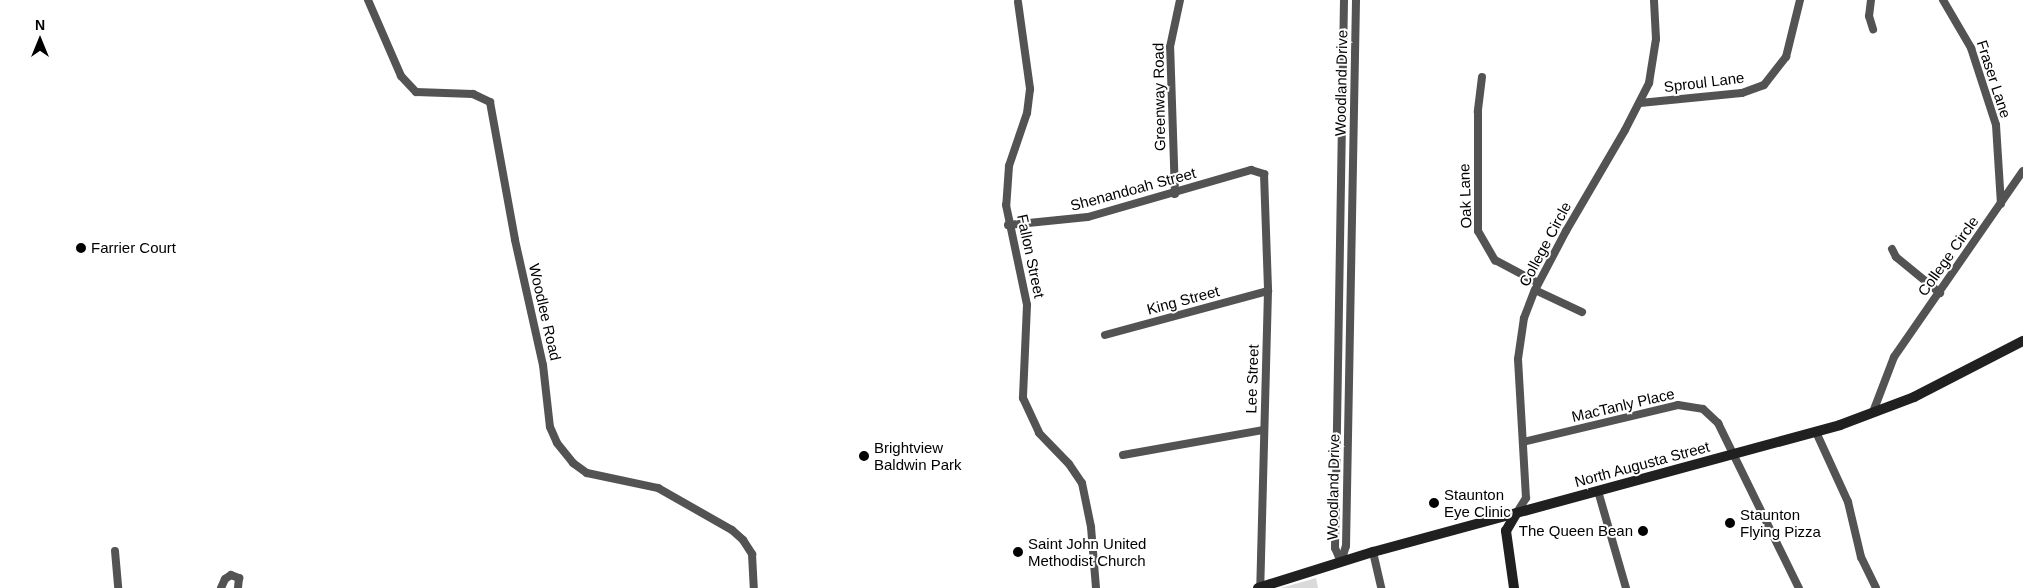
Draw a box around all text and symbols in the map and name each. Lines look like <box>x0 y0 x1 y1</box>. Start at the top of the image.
north arrow <box>15 15 65 65</box>
text: N <box>35 17 45 33</box>
street label: Woodland Drive <box>1331 30 1351 136</box>
street label: Fraser Lane <box>1973 38 2015 120</box>
street label: Greenway Road <box>1149 43 1169 151</box>
street label: Sproul Lane <box>1663 68 1745 96</box>
street label: Oak Lane <box>1455 163 1475 229</box>
street label: Shenandoah Street <box>1068 164 1198 214</box>
street label: College Circle <box>1515 199 1575 289</box>
street label: Fallon Street <box>1013 213 1049 299</box>
street label: College Circle <box>1914 213 1982 299</box>
place label: Farrier Court <box>91 239 176 257</box>
marker: Farrier Court <box>75 242 87 254</box>
street label: Woodlee Road <box>525 262 565 362</box>
street label: King Street <box>1145 282 1221 318</box>
street label: Lee Street <box>1242 344 1262 414</box>
street label: MacTanly Place <box>1570 384 1676 426</box>
street label: Woodland Drive <box>1323 434 1343 540</box>
street label: North Augusta Street <box>1572 437 1712 491</box>
place label: Brightview Baldwin Park <box>874 438 962 473</box>
marker: Brightview Baldwin Park <box>858 450 870 462</box>
place label: Staunton Eye Clinic <box>1444 485 1511 520</box>
marker: Staunton Eye Clinic <box>1428 497 1440 509</box>
place label: Staunton Flying Pizza <box>1740 505 1821 540</box>
marker: Staunton Flying Pizza <box>1724 517 1736 529</box>
place label: The Queen Bean <box>1519 522 1633 540</box>
marker: The Queen Bean <box>1637 525 1649 537</box>
place label: Saint John United Methodist Church <box>1028 534 1146 569</box>
marker: Saint John United Methodist Church <box>1012 546 1024 558</box>

